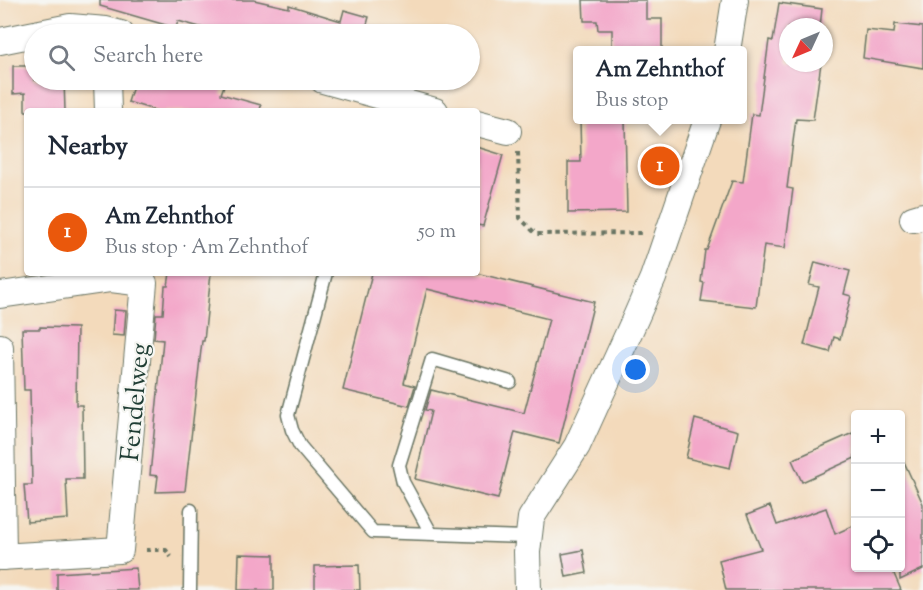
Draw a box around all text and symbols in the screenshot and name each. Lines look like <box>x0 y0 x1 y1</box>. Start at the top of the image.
north arrow <box>779 18 833 72</box>
search box <box>24 24 480 90</box>
icon: search <box>45 41 78 74</box>
text: Search here <box>93 41 203 73</box>
popup <box>573 46 747 124</box>
text: Am Zehnthof <box>596 55 724 87</box>
text: Bus stop <box>596 87 668 116</box>
text: Nearby <box>48 129 128 166</box>
pin: 1 <box>640 144 680 188</box>
text: Am Zehnthof <box>105 202 234 234</box>
text: 1 <box>64 218 71 247</box>
text: 50 m <box>418 218 456 247</box>
text: Bus stop · Am Zehnthof <box>105 234 308 263</box>
street label: Fendelweg <box>113 342 160 463</box>
your location <box>621 355 650 384</box>
map controls <box>851 410 905 572</box>
button: + <box>851 410 905 464</box>
button: − <box>851 464 905 518</box>
button: locate <box>851 518 905 572</box>

